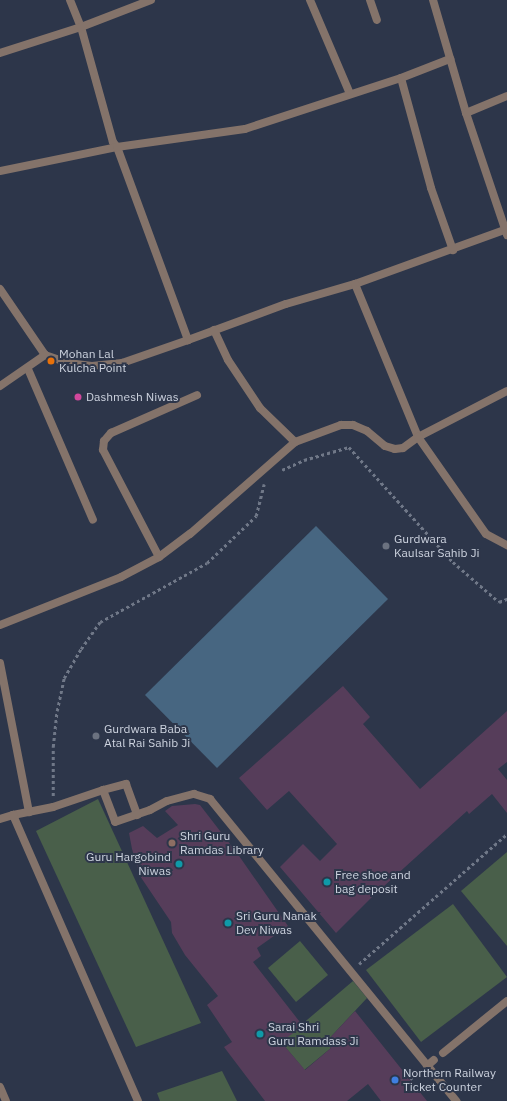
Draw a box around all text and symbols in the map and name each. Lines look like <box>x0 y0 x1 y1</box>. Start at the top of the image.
place label: Mohan Lal Kulcha Point <box>59 347 126 375</box>
marker: Mohan Lal Kulcha Point <box>46 356 56 366</box>
place label: Dashmesh Niwas <box>86 390 179 404</box>
marker: Dashmesh Niwas <box>73 392 83 402</box>
place label: Gurdwara Kaulsar Sahib Ji <box>394 532 480 560</box>
marker: Gurdwara Kaulsar Sahib Ji <box>381 541 391 551</box>
place label: Gurdwara Baba Atal Rai Sahib Ji <box>104 722 190 750</box>
marker: Gurdwara Baba Atal Rai Sahib Ji <box>91 731 101 741</box>
place label: Shri Guru Ramdas Library <box>180 829 264 857</box>
marker: Shri Guru Ramdas Library <box>167 838 177 848</box>
place label: Guru Hargobind Niwas <box>86 850 171 878</box>
marker: Guru Hargobind Niwas <box>174 859 184 869</box>
place label: Free shoe and bag deposit <box>335 868 411 896</box>
marker: Free shoe and bag deposit <box>322 877 332 887</box>
place label: Sri Guru Nanak Dev Niwas <box>236 909 317 937</box>
marker: Sri Guru Nanak Dev Niwas <box>223 918 233 928</box>
place label: Sarai Shri Guru Ramdass Ji <box>268 1020 359 1048</box>
marker: Sarai Shri Guru Ramdass Ji <box>255 1029 265 1039</box>
place label: Northern Railway Ticket Counter <box>403 1066 496 1094</box>
marker: Northern Railway Ticket Counter <box>390 1075 400 1085</box>

